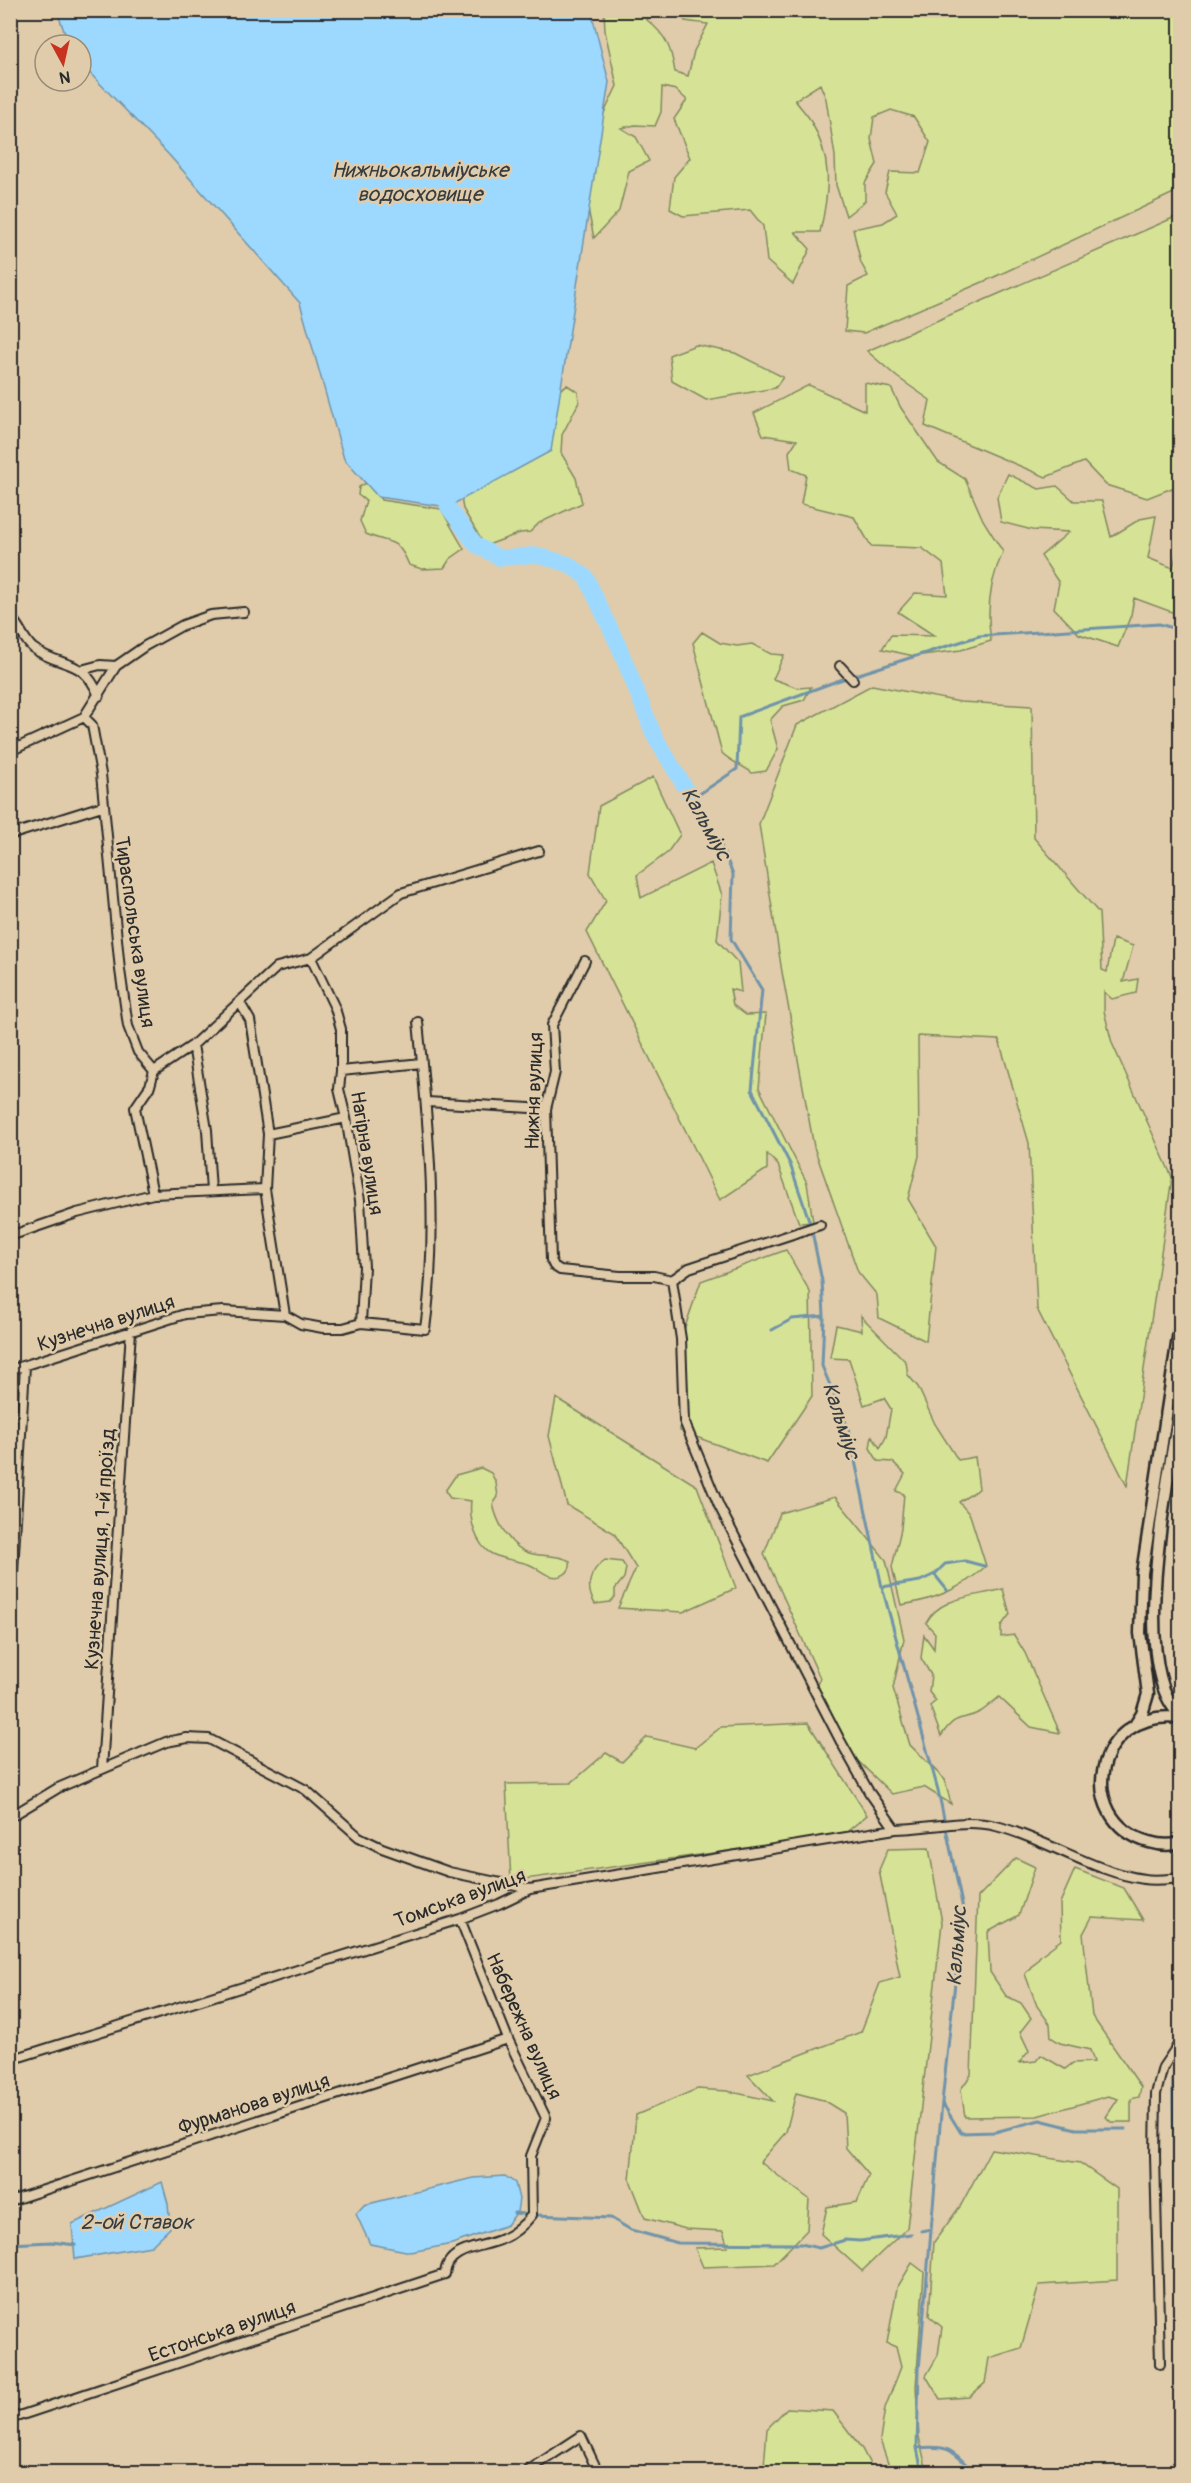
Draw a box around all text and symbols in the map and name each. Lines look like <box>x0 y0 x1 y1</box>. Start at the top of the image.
north arrow <box>33 33 93 93</box>
text: N <box>58 66 72 88</box>
water label: Нижньокальміуське водосховище <box>332 157 511 208</box>
water label: Кальміус <box>675 783 738 867</box>
street label: Тираспольська вулиця <box>109 835 161 1029</box>
street label: Нижня вулиця <box>519 1032 549 1150</box>
street label: Нагірна вулиця <box>345 1089 389 1217</box>
street label: Кузнечна вулиця <box>34 1289 178 1357</box>
water label: Кальміус <box>816 1379 867 1464</box>
street label: Кузнечна вулиця, 1-й проїзд <box>79 1428 121 1670</box>
street label: Томська вулиця <box>391 1863 529 1933</box>
water label: Кальміус <box>941 1904 973 1987</box>
street label: Набережна вулиця <box>480 1949 568 2103</box>
street label: Фурманова вулиця <box>175 2068 333 2140</box>
water label: 2-ой Ставок <box>81 2209 195 2236</box>
street label: Естонська вулиця <box>145 2294 299 2368</box>

